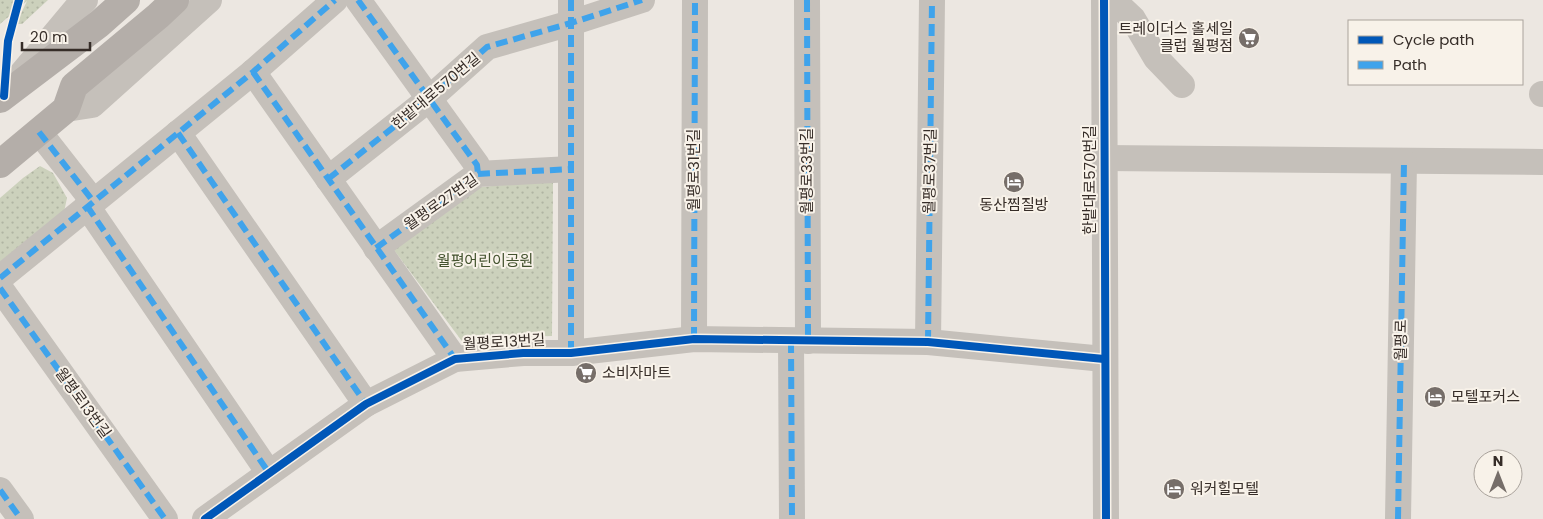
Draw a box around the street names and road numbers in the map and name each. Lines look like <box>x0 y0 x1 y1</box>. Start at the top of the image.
street label: 한밭대로570번길 <box>387 47 485 134</box>
street label: 한밭대로570번길 <box>1079 125 1100 235</box>
street label: 월평로33번길 <box>796 128 817 214</box>
street label: 월평로37번길 <box>918 128 941 214</box>
street label: 월평로31번길 <box>683 129 704 211</box>
street label: 월평로27번길 <box>400 168 482 235</box>
street label: 월평로 <box>1390 319 1411 361</box>
street label: 월평로13번길 <box>462 329 546 354</box>
street label: 월평로13번길 <box>51 363 116 442</box>

